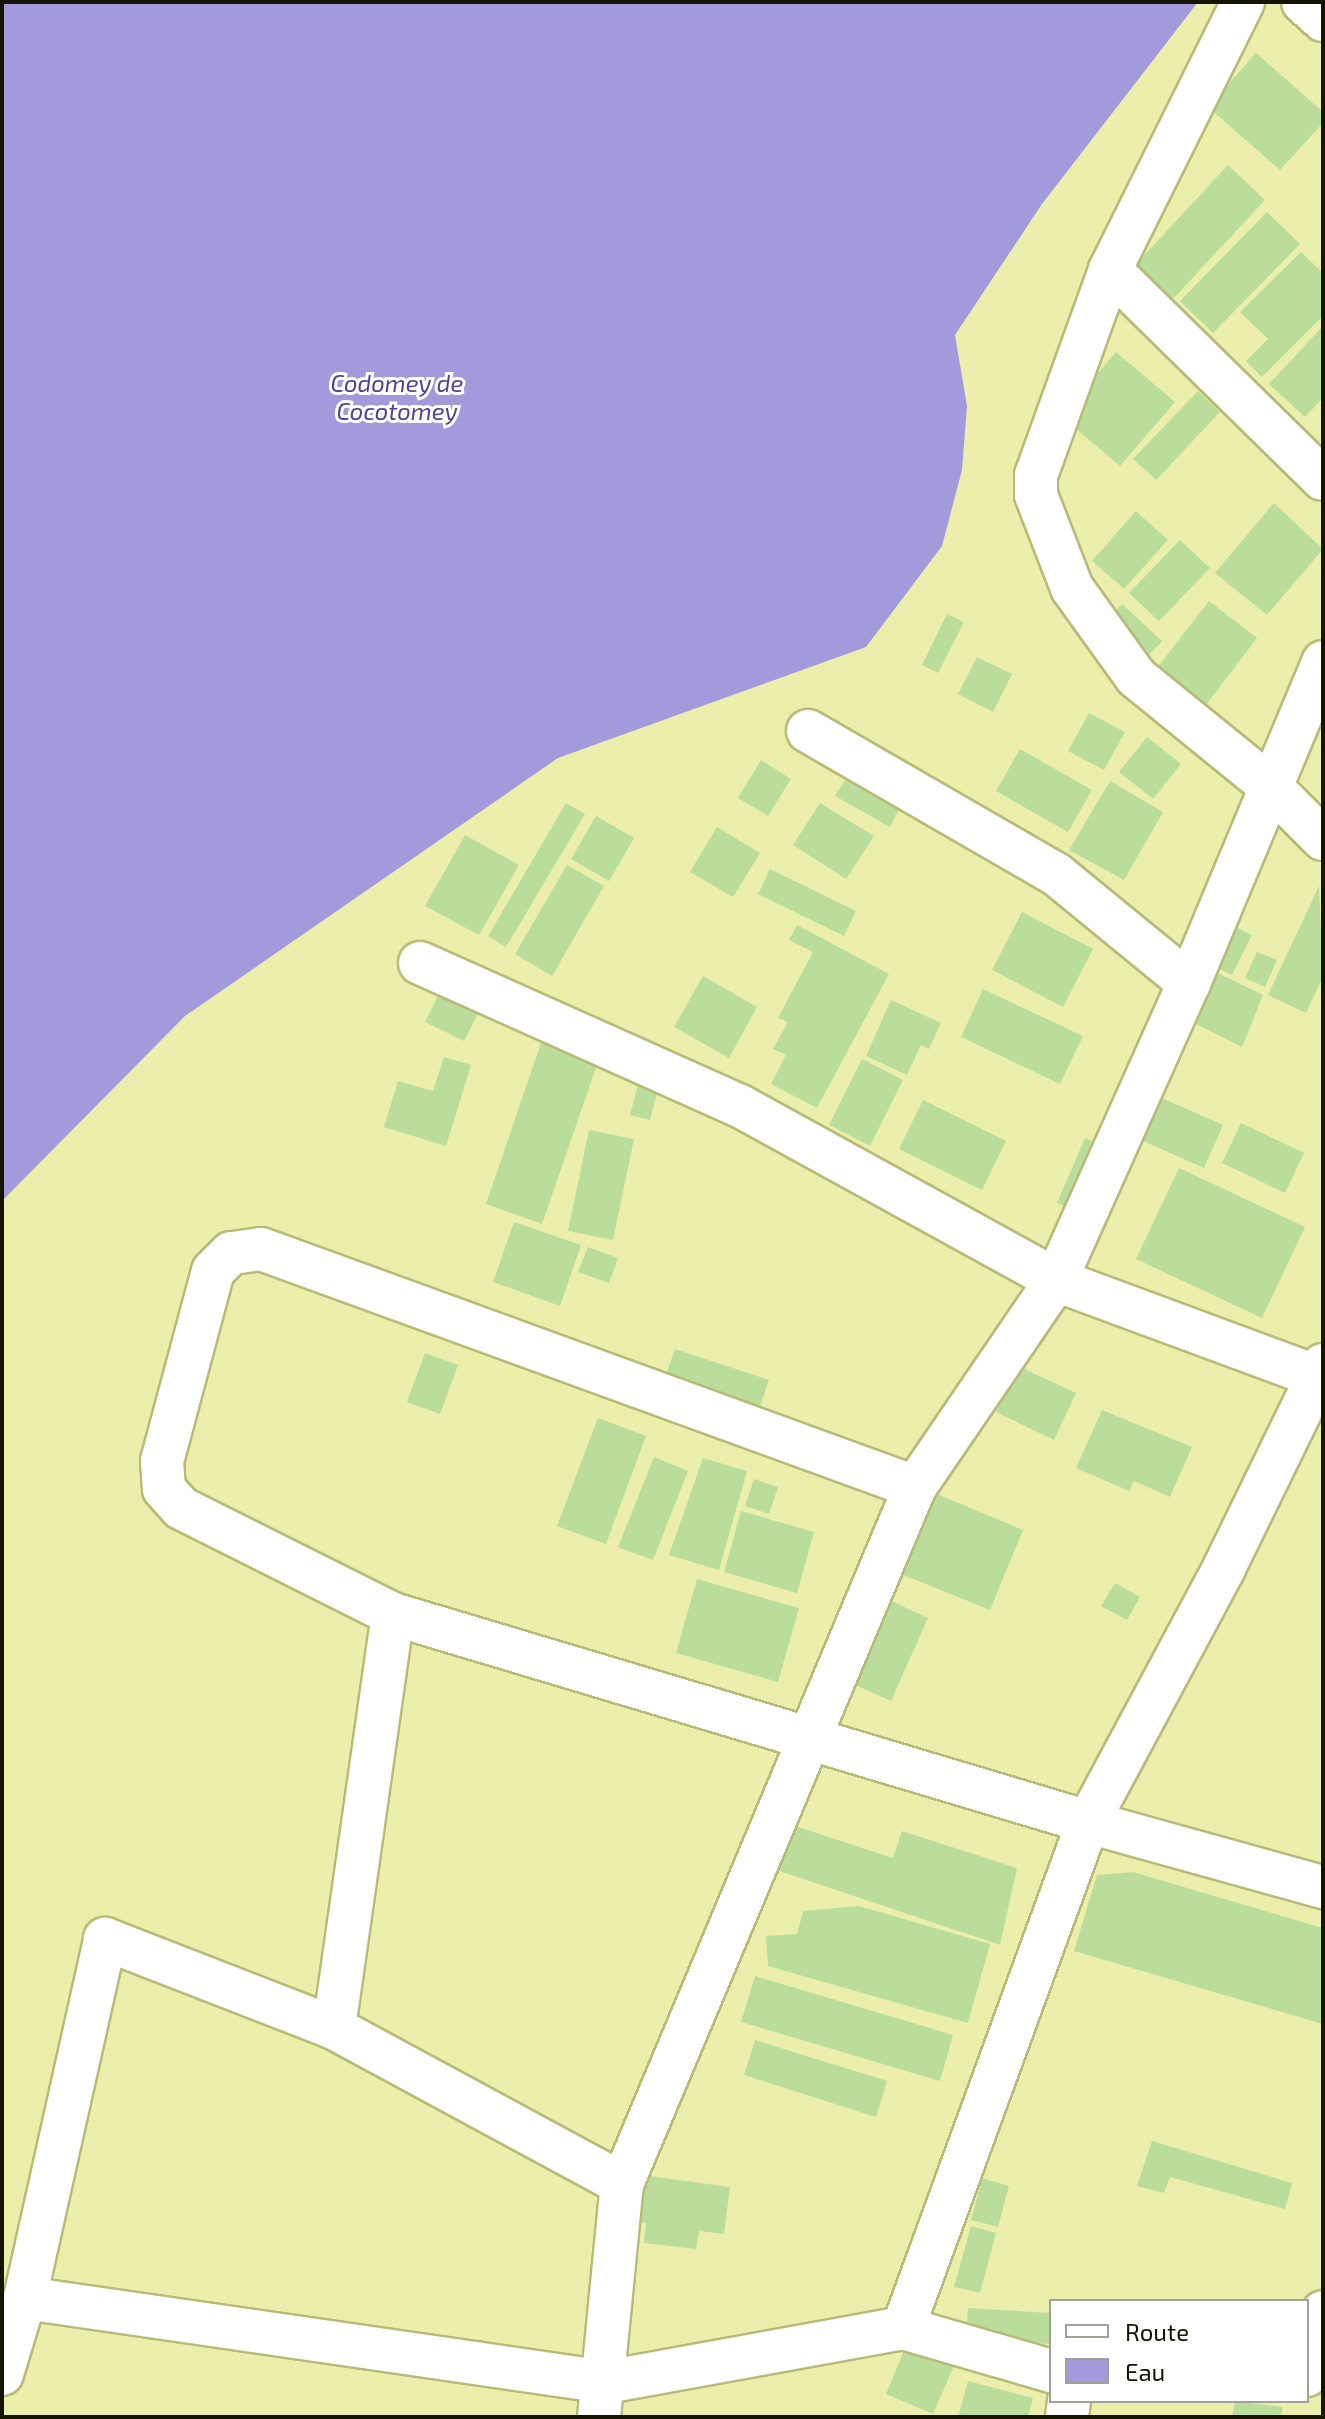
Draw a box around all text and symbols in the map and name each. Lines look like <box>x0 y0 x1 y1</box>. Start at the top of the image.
water label: Codomey de Cocotomey <box>331 369 463 425</box>
legend <box>1049 2299 1309 2403</box>
text: Route <box>1125 2317 1189 2346</box>
text: Eau <box>1125 2357 1165 2386</box>

